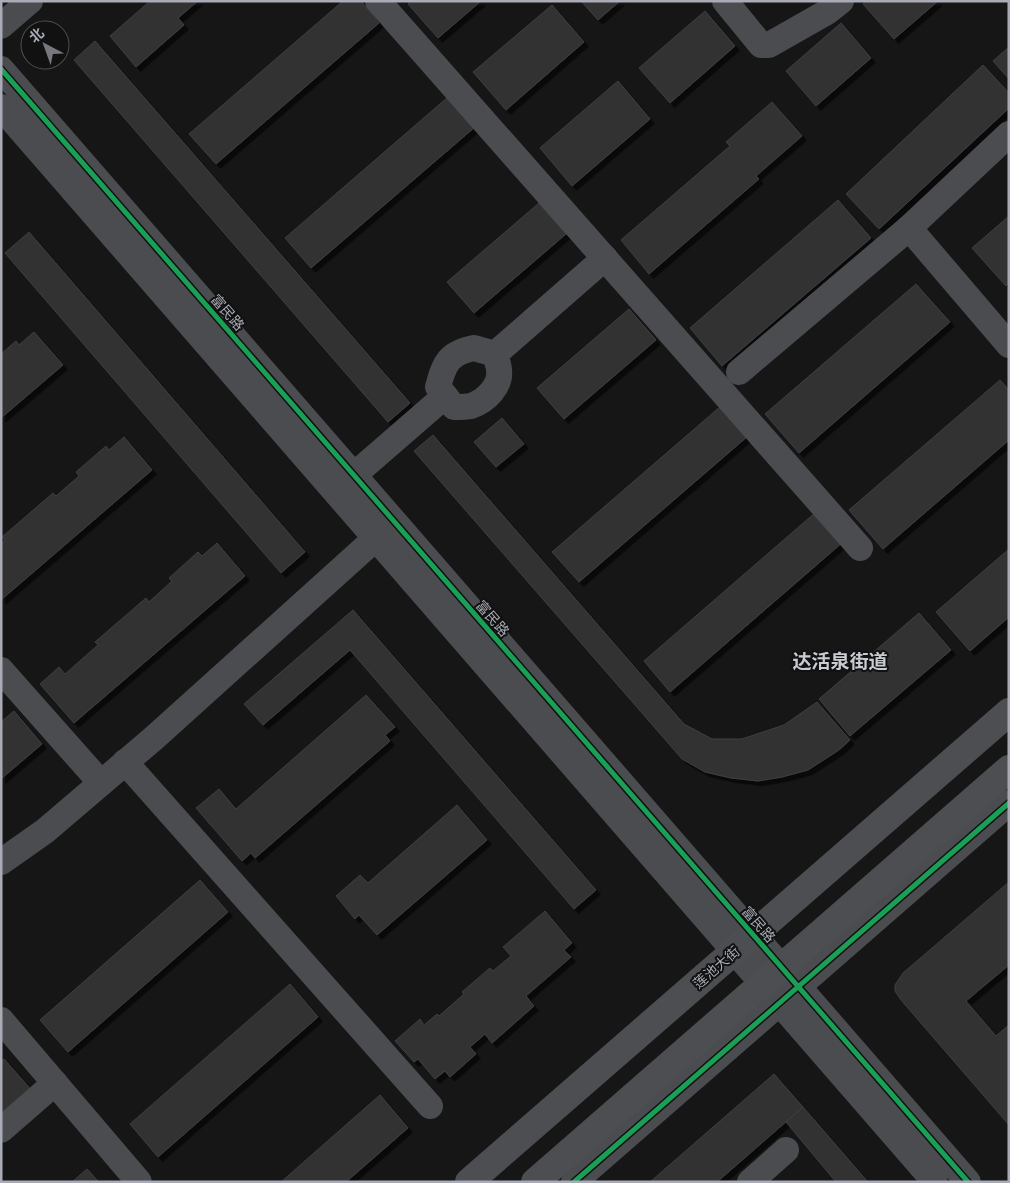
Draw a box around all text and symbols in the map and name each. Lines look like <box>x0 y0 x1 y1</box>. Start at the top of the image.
north arrow <box>20 20 70 70</box>
text: 北 <box>25 23 48 47</box>
street label: 富民路 <box>207 290 249 334</box>
street label: 富民路 <box>472 596 514 640</box>
district label: 达活泉街道 <box>792 648 888 674</box>
street label: 富民路 <box>738 902 780 946</box>
street label: 莲池大街 <box>689 941 743 993</box>

